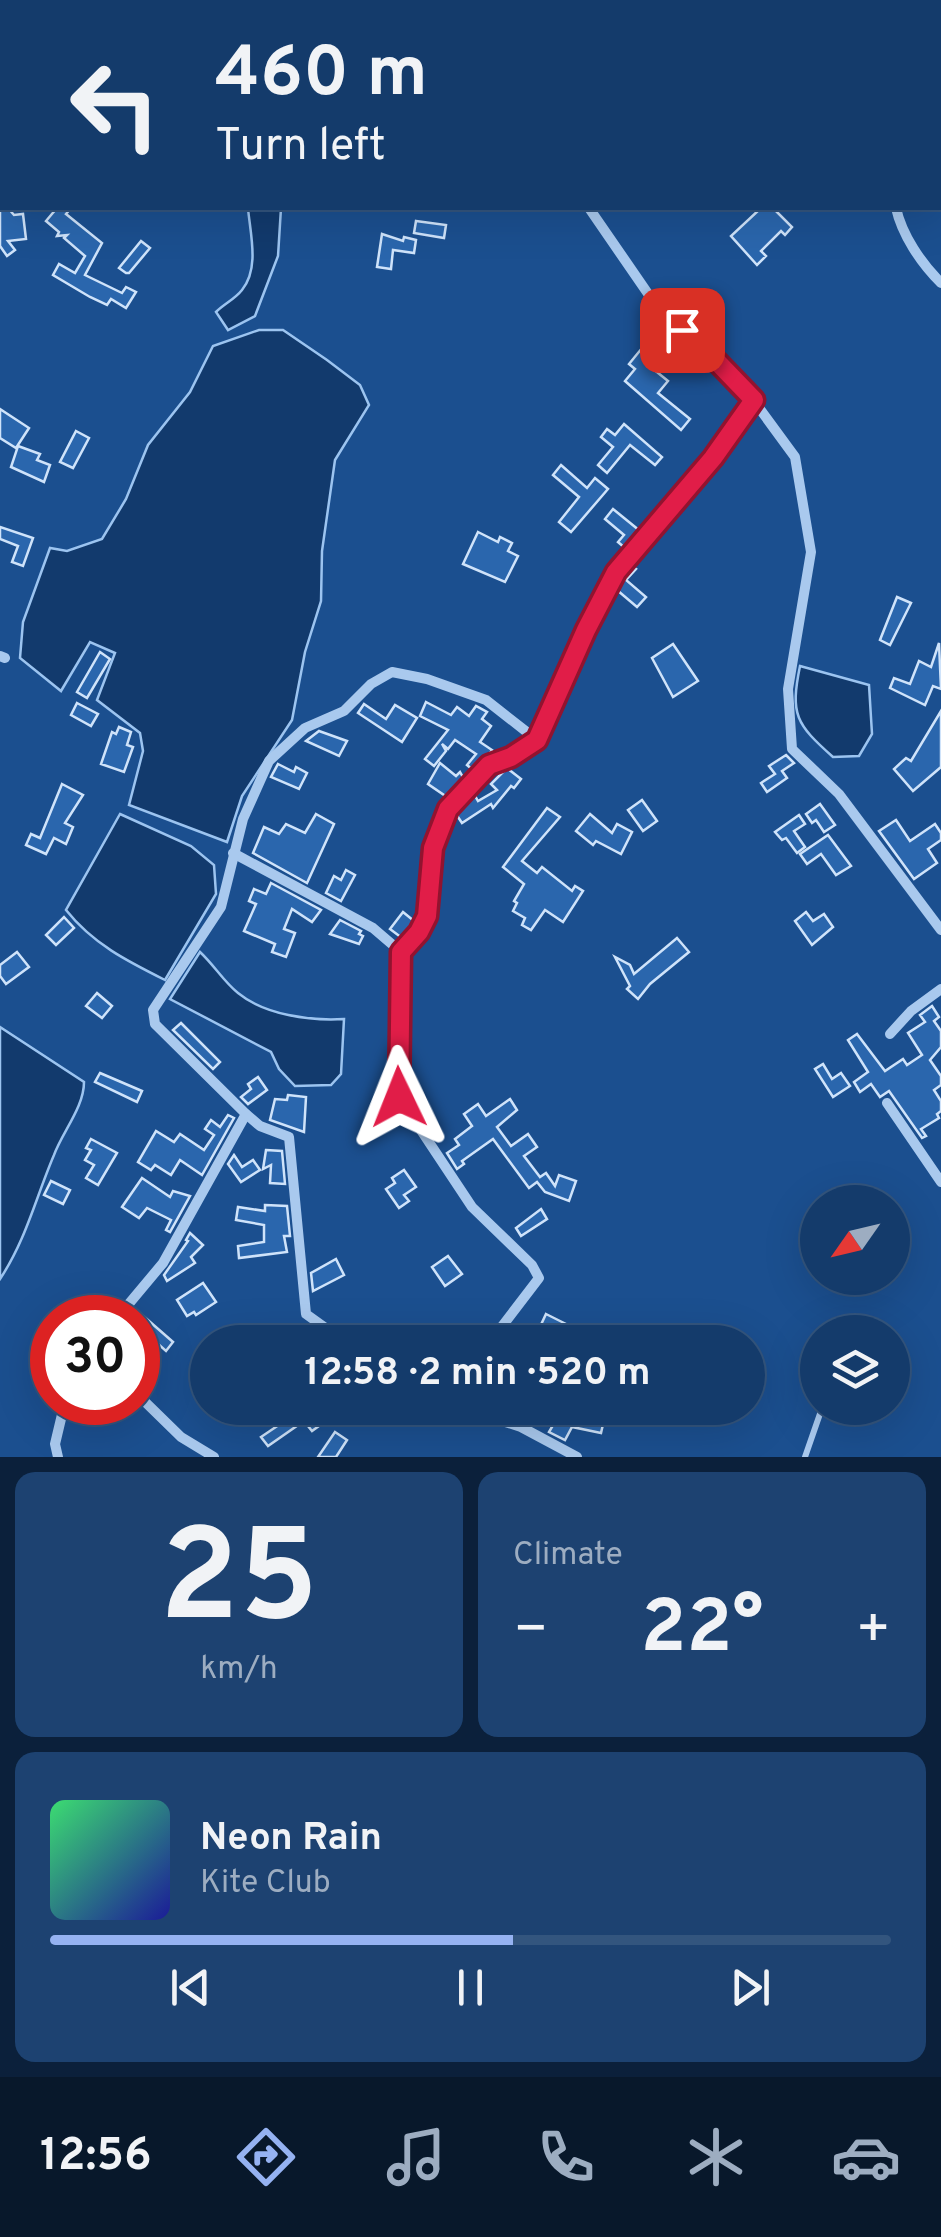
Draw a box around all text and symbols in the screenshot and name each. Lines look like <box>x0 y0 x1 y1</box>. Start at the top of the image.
text: 460 m <box>215 32 428 121</box>
icon: left <box>50 40 180 170</box>
text: Turn left <box>215 119 386 176</box>
pin <box>640 288 725 373</box>
icon: arrive <box>655 303 710 358</box>
position arrow <box>347 1045 451 1149</box>
north arrow <box>800 1185 910 1295</box>
map controls <box>800 1185 910 1425</box>
speed limit sign: 30 <box>30 1295 160 1425</box>
button: layers <box>800 1315 910 1425</box>
text: 12:58 · 2 min · 520 m <box>304 1350 651 1399</box>
text: 25 <box>160 1502 318 1667</box>
text: Climate <box>513 1536 623 1576</box>
text: 22° <box>641 1584 763 1679</box>
text: − <box>513 1597 548 1667</box>
text: + <box>856 1597 891 1667</box>
text: km/h <box>200 1650 278 1690</box>
text: Neon Rain <box>200 1815 382 1864</box>
text: Kite Club <box>200 1864 331 1904</box>
icon: previous <box>163 1960 218 2015</box>
icon: pause <box>443 1960 498 2015</box>
icon: next <box>723 1960 778 2015</box>
icon: directions <box>231 2122 301 2192</box>
icon: music <box>381 2122 451 2192</box>
icon: phone <box>531 2122 601 2192</box>
icon: climate <box>681 2122 751 2192</box>
icon: car <box>831 2122 901 2192</box>
text: 12:56 <box>40 2129 152 2186</box>

